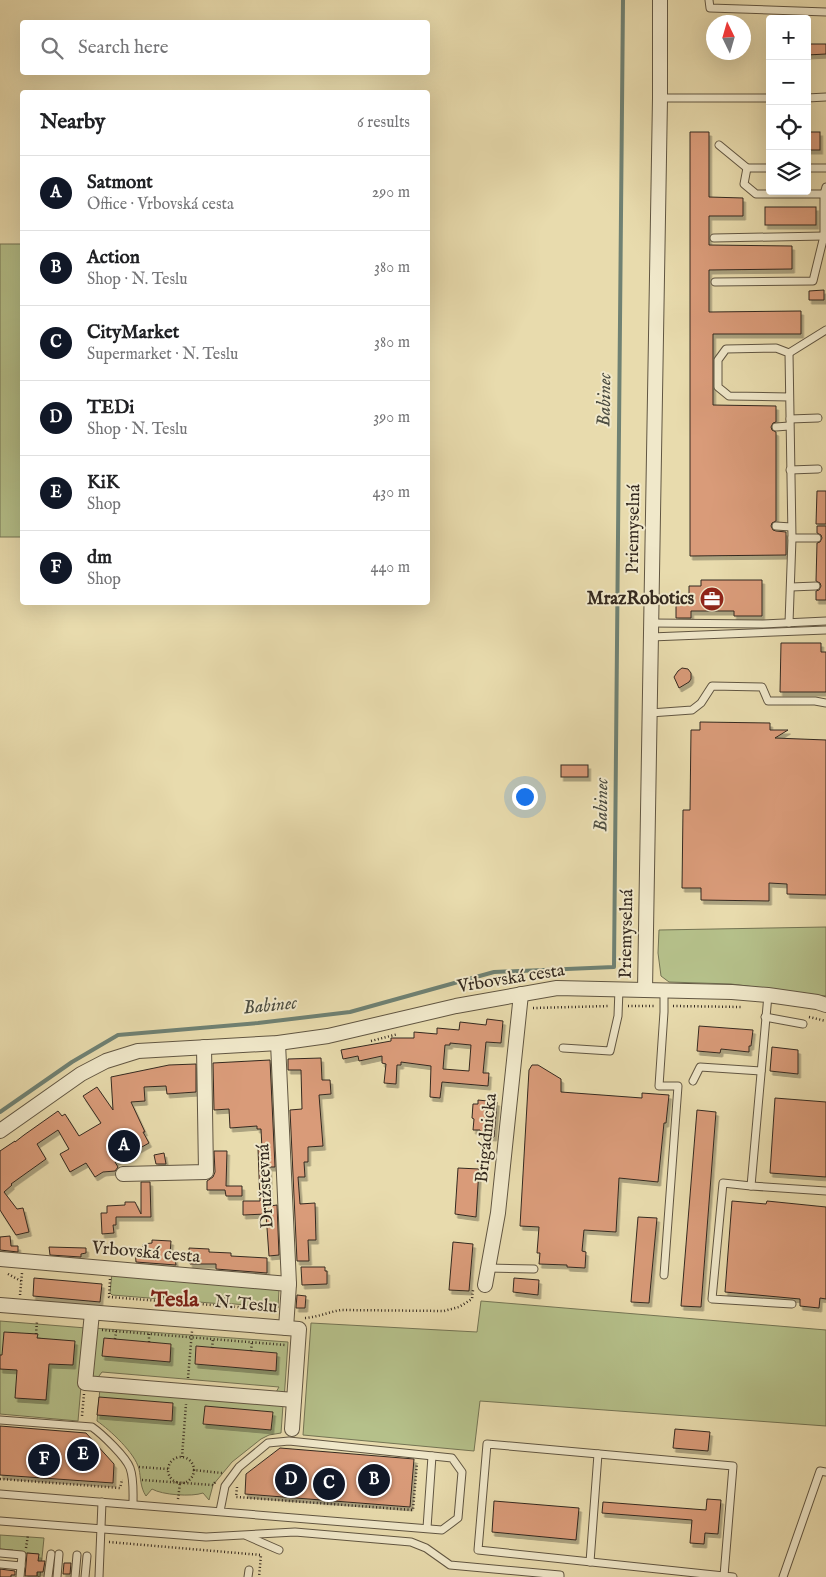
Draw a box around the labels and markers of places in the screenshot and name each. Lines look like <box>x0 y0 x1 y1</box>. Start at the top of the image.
office icon: MrazRobotics <box>699 586 725 612</box>
place label: MrazRobotics <box>587 588 695 611</box>
pin: A <box>108 1127 140 1165</box>
pin: E <box>67 1436 99 1474</box>
pin: F <box>28 1441 60 1479</box>
pin: D <box>275 1461 307 1499</box>
pin: B <box>358 1461 390 1499</box>
pin: C <box>313 1465 345 1503</box>

